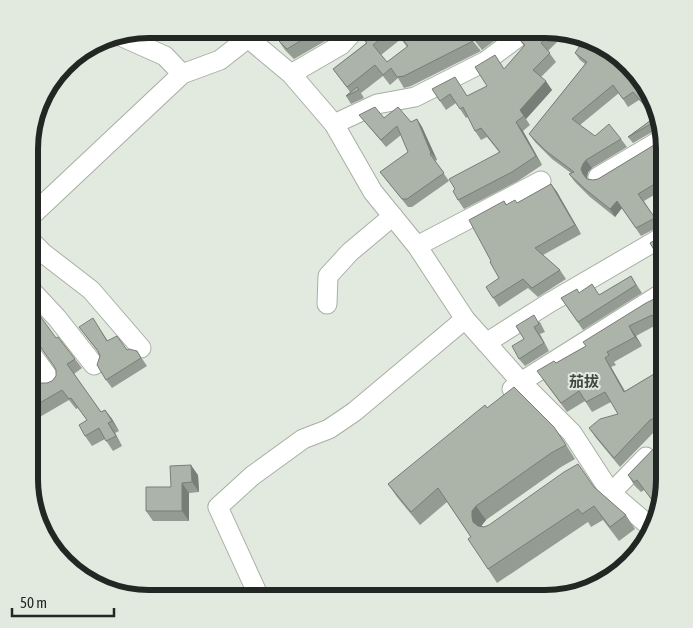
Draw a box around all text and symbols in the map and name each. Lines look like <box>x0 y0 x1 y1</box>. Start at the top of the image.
district label: 茄拔 <box>569 373 599 390</box>
scale bar <box>12 586 115 618</box>
text: 50 m <box>20 594 47 611</box>

